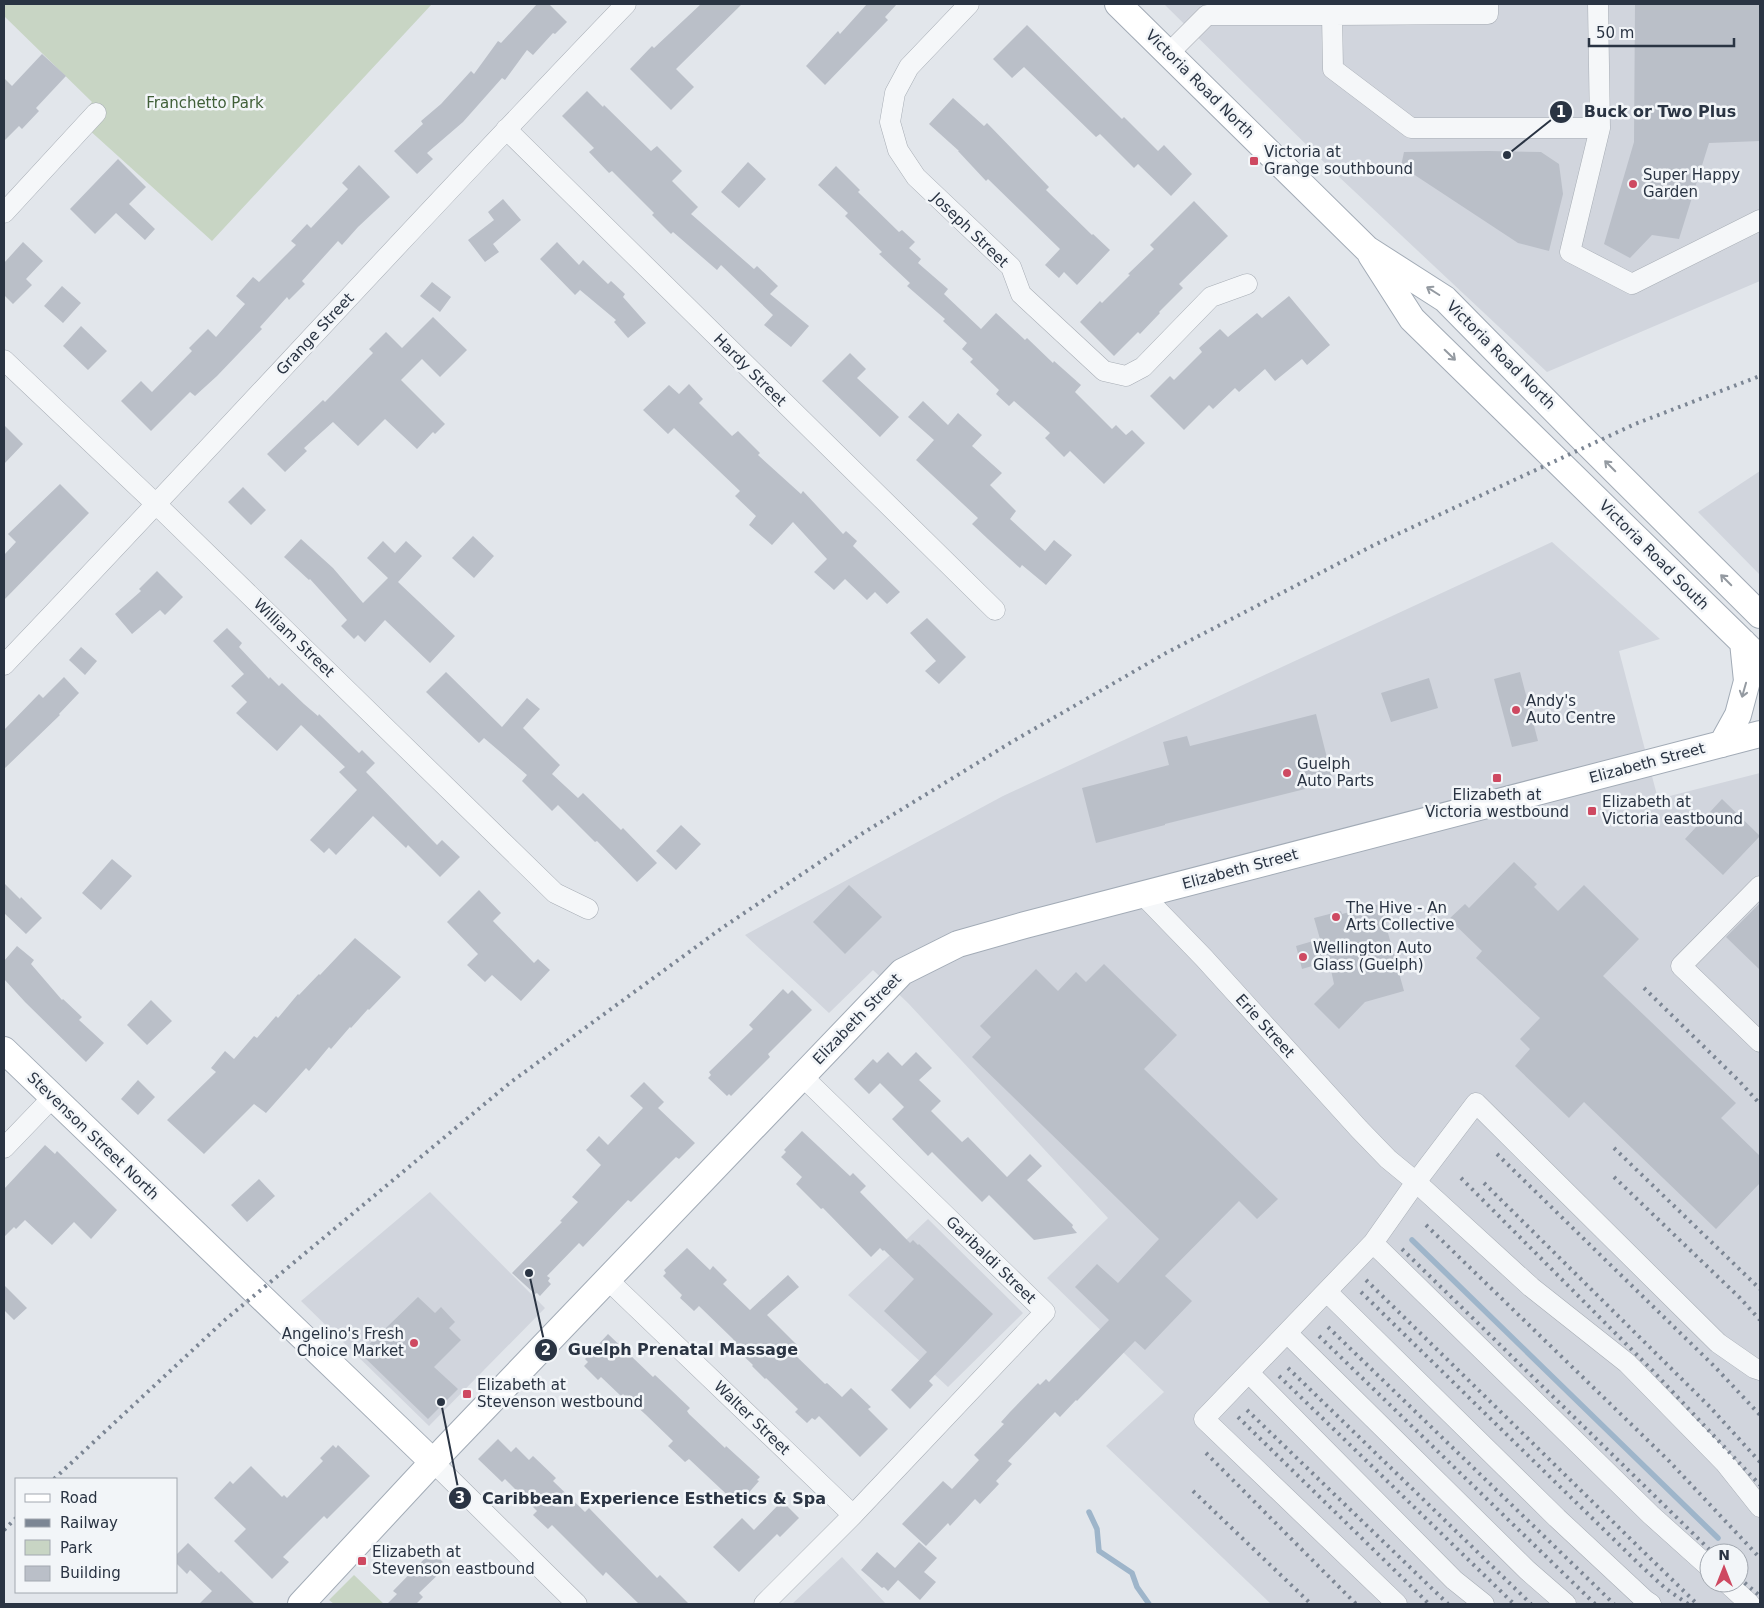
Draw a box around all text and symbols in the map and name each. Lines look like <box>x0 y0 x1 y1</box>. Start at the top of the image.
scale bar <box>1589 15 1734 47</box>
text: 50 m <box>1596 24 1634 42</box>
street label: Victoria Road North <box>1142 26 1258 142</box>
park label: Franchetto Park <box>146 94 264 112</box>
callout: Buck or Two Plus <box>1549 96 1746 127</box>
text: Buck or Two Plus <box>1584 102 1736 121</box>
text: 1 <box>1556 103 1566 121</box>
place label: Victoria at Grange southbound <box>1264 143 1413 178</box>
marker: Victoria at Grange southbound <box>1248 155 1260 167</box>
place label: Super Happy Garden <box>1643 166 1740 201</box>
marker: Super Happy Garden <box>1627 178 1639 190</box>
street label: Joseph Street <box>927 188 1012 271</box>
one-way arrow <box>1427 286 1441 296</box>
street label: Grange Street <box>272 289 358 379</box>
street label: Victoria Road North <box>1443 297 1559 413</box>
street label: Hardy Street <box>710 330 790 410</box>
one-way arrow <box>1443 349 1456 361</box>
one-way arrow <box>1604 460 1616 472</box>
street label: Victoria Road South <box>1595 496 1713 614</box>
one-way arrow <box>1719 574 1732 586</box>
street label: William Street <box>250 595 338 681</box>
one-way arrow <box>1739 682 1749 698</box>
place label: Andy's Auto Centre <box>1526 692 1616 727</box>
marker: Andy's Auto Centre <box>1510 704 1522 716</box>
street label: Elizabeth Street <box>1587 739 1707 787</box>
place label: Guelph Auto Parts <box>1297 755 1374 790</box>
marker: Guelph Auto Parts <box>1281 767 1293 779</box>
marker: Elizabeth at Victoria westbound <box>1491 772 1503 784</box>
place label: Elizabeth at Victoria westbound <box>1425 786 1569 821</box>
place label: Elizabeth at Victoria eastbound <box>1602 793 1743 828</box>
marker: Elizabeth at Victoria eastbound <box>1586 805 1598 817</box>
street label: Elizabeth Street <box>1180 845 1300 893</box>
place label: The Hive - An Arts Collective <box>1345 899 1455 934</box>
marker: The Hive - An Arts Collective <box>1330 911 1342 923</box>
place label: Wellington Auto Glass (Guelph) <box>1313 939 1432 974</box>
marker: Wellington Auto Glass (Guelph) <box>1297 951 1309 963</box>
street label: Elizabeth Street <box>809 970 905 1068</box>
street label: Erie Street <box>1232 990 1298 1062</box>
street label: Stevenson Street North <box>24 1068 162 1204</box>
street label: Garibaldi Street <box>942 1213 1040 1308</box>
place label: Angelino's Fresh Choice Market <box>282 1325 404 1360</box>
callout: Guelph Prenatal Massage <box>533 1334 808 1365</box>
marker: Angelino's Fresh Choice Market <box>408 1337 420 1349</box>
text: Guelph Prenatal Massage <box>568 1340 798 1359</box>
text: 2 <box>541 1341 551 1359</box>
place label: Elizabeth at Stevenson westbound <box>477 1376 643 1411</box>
street label: Walter Street <box>710 1377 794 1459</box>
marker: Elizabeth at Stevenson westbound <box>461 1388 473 1400</box>
legend <box>15 1478 178 1593</box>
callout: Caribbean Experience Esthetics & Spa <box>447 1482 836 1513</box>
text: Road <box>60 1489 98 1507</box>
text: 3 <box>455 1489 465 1507</box>
text: Caribbean Experience Esthetics & Spa <box>482 1489 826 1508</box>
text: Railway <box>60 1514 118 1532</box>
text: Park <box>60 1539 93 1557</box>
place label: Elizabeth at Stevenson eastbound <box>372 1543 535 1578</box>
north arrow <box>1699 1543 1749 1593</box>
text: N <box>1718 1547 1730 1563</box>
marker: Elizabeth at Stevenson eastbound <box>356 1555 368 1567</box>
text: Building <box>60 1564 121 1582</box>

